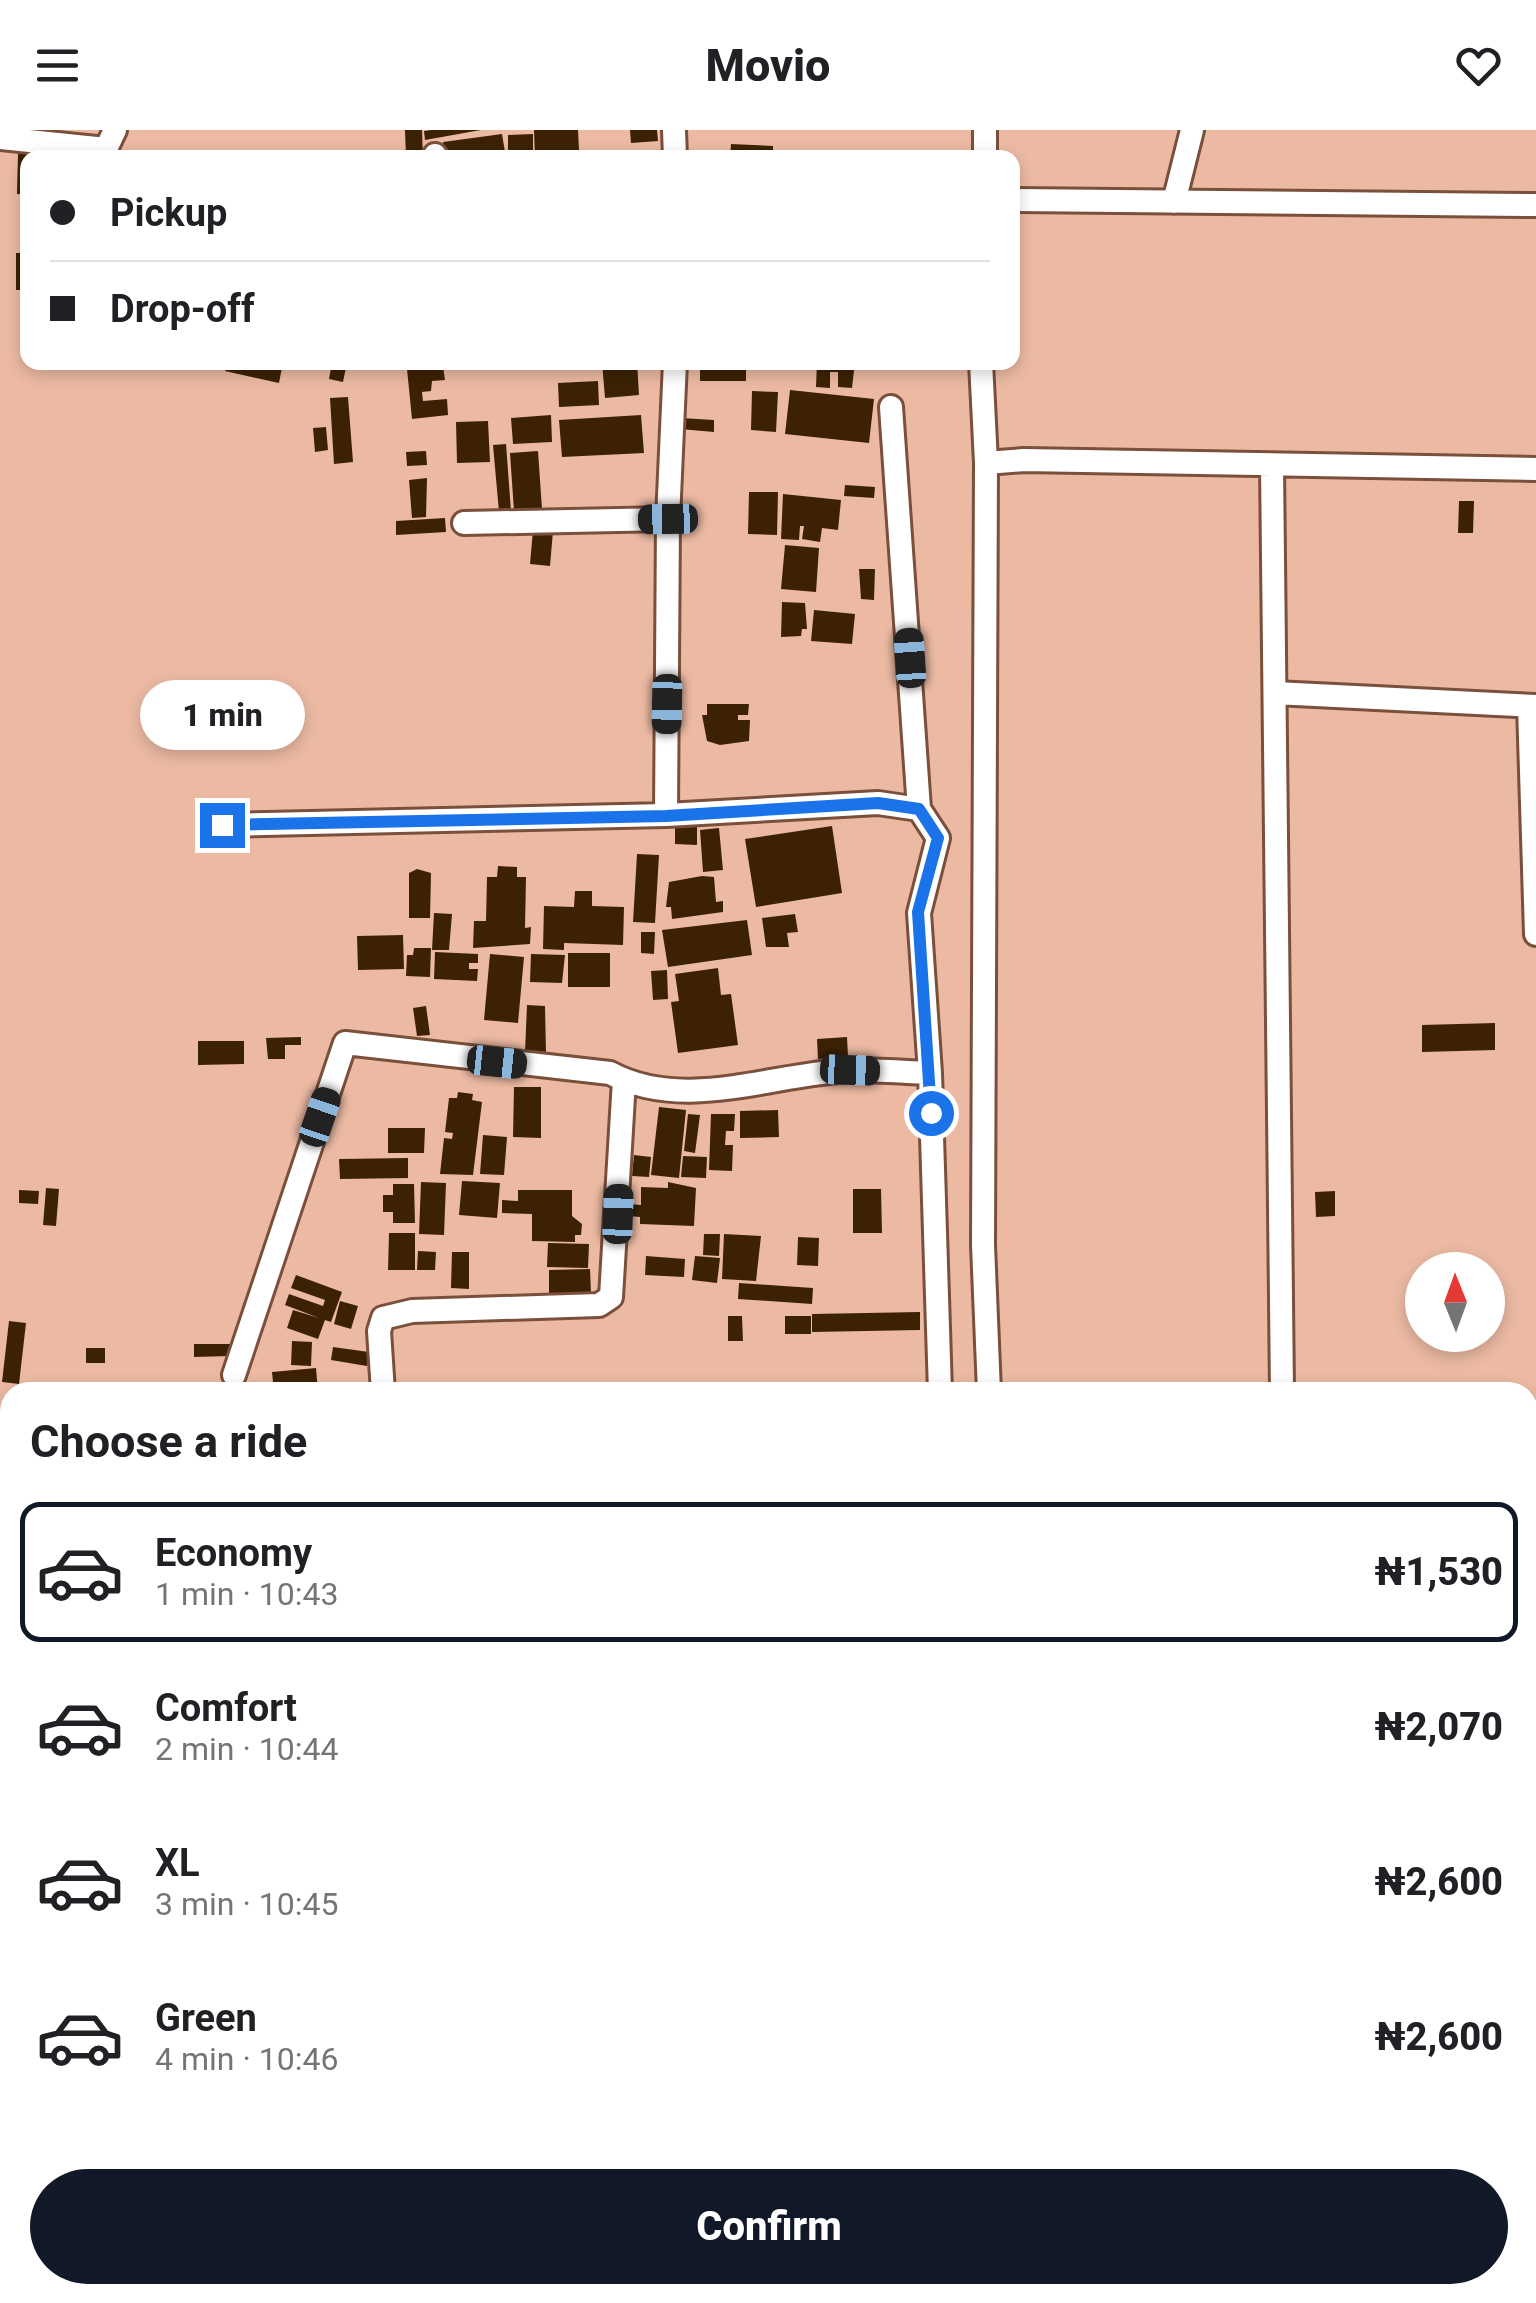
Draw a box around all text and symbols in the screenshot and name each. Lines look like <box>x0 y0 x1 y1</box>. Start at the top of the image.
icon: menu <box>30 38 85 93</box>
icon: heart <box>1451 38 1506 93</box>
text: Movio <box>706 39 830 92</box>
text: Pickup <box>110 191 227 235</box>
text: Drop-off <box>110 287 255 331</box>
car <box>638 503 698 535</box>
car <box>893 627 927 689</box>
car <box>651 674 683 734</box>
callout: 1 min <box>140 680 304 750</box>
text: 1 min <box>182 696 263 734</box>
route end <box>200 803 245 848</box>
car <box>466 1044 528 1080</box>
car <box>819 1054 881 1086</box>
car <box>296 1084 344 1150</box>
route start <box>909 1091 954 1136</box>
car <box>602 1183 634 1245</box>
north arrow <box>1405 1252 1505 1352</box>
map controls <box>1405 1252 1505 1352</box>
text: Choose a ride <box>30 1415 307 1468</box>
icon: car <box>35 1527 125 1617</box>
text: Economy <box>155 1531 312 1575</box>
text: ₦1,530 <box>1374 1550 1503 1594</box>
text: 1 min · 10:43 <box>155 1575 338 1613</box>
icon: car <box>35 1682 125 1772</box>
text: Comfort <box>155 1686 297 1730</box>
text: ₦2,070 <box>1374 1705 1503 1749</box>
text: 2 min · 10:44 <box>155 1730 338 1768</box>
icon: car <box>35 1837 125 1927</box>
text: XL <box>155 1841 200 1885</box>
text: ₦2,600 <box>1374 1860 1503 1904</box>
text: 3 min · 10:45 <box>155 1885 338 1923</box>
icon: car <box>35 1992 125 2082</box>
text: Green <box>155 1996 257 2040</box>
text: ₦2,600 <box>1374 2015 1503 2059</box>
text: 4 min · 10:46 <box>155 2040 338 2078</box>
button: Confirm <box>30 2169 1508 2284</box>

